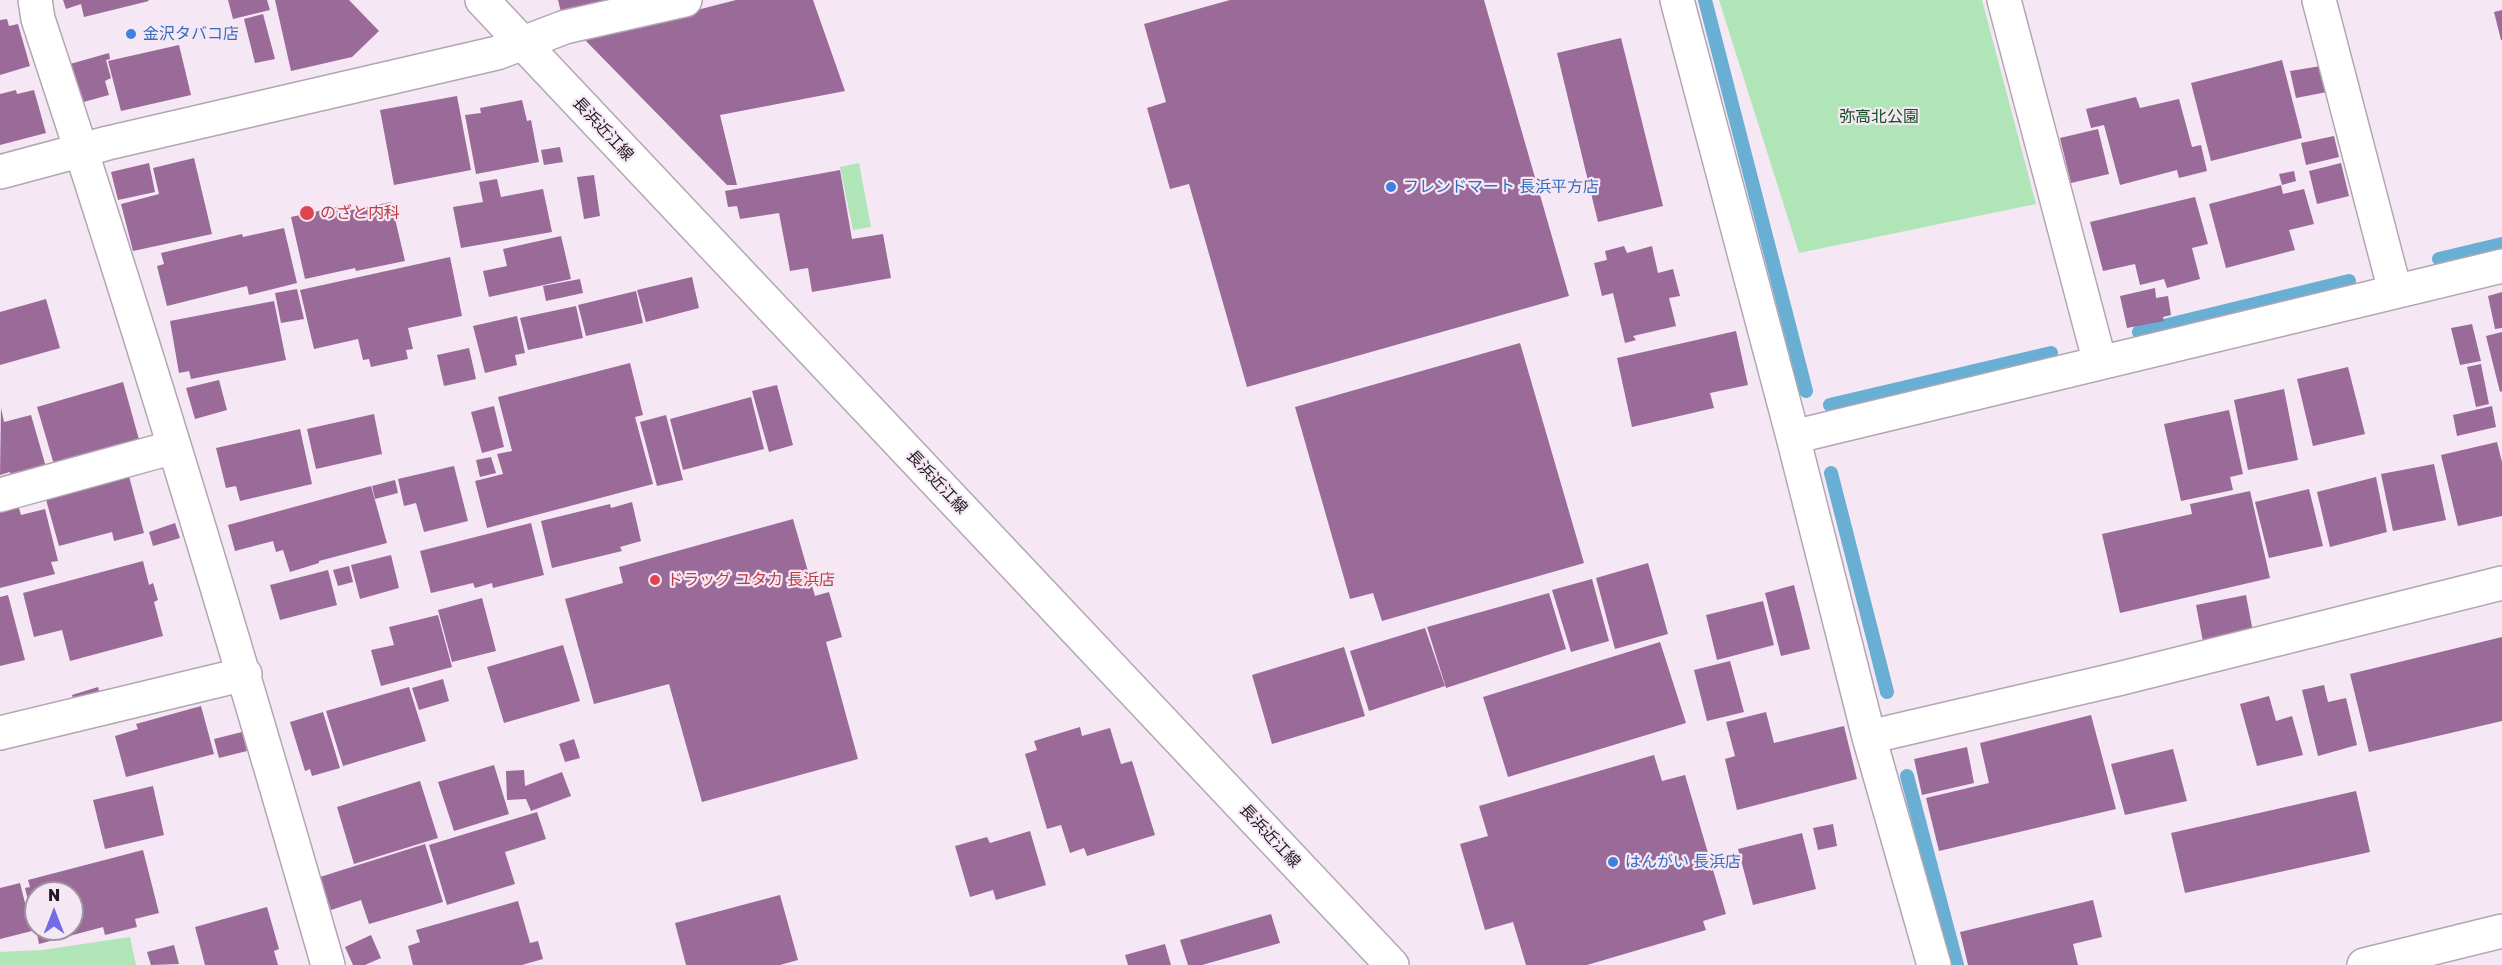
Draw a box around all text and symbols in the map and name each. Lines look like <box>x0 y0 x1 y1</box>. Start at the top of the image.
place label: 金沢タバコ店 <box>143 24 239 44</box>
marker: 金沢タバコ店 <box>124 27 138 41</box>
street label: 長浜近江線 <box>569 93 637 165</box>
park label: 弥高北公園 <box>1839 107 1919 127</box>
place label: フレンドマート 長浜平方店 <box>1403 177 1599 197</box>
marker: フレンドマート 長浜平方店 <box>1384 180 1398 194</box>
place label: のざと内科 <box>320 203 400 223</box>
marker: のざと内科 <box>298 204 316 222</box>
street label: 長浜近江線 <box>903 446 971 518</box>
place label: ドラッグ ユタカ 長浜店 <box>667 570 835 590</box>
marker: ドラッグ ユタカ 長浜店 <box>648 573 662 587</box>
street label: 長浜近江線 <box>1236 800 1304 872</box>
place label: はんがい 長浜店 <box>1625 852 1741 872</box>
marker: はんがい 長浜店 <box>1606 855 1620 869</box>
north arrow <box>24 881 84 941</box>
text: N <box>48 885 60 905</box>

